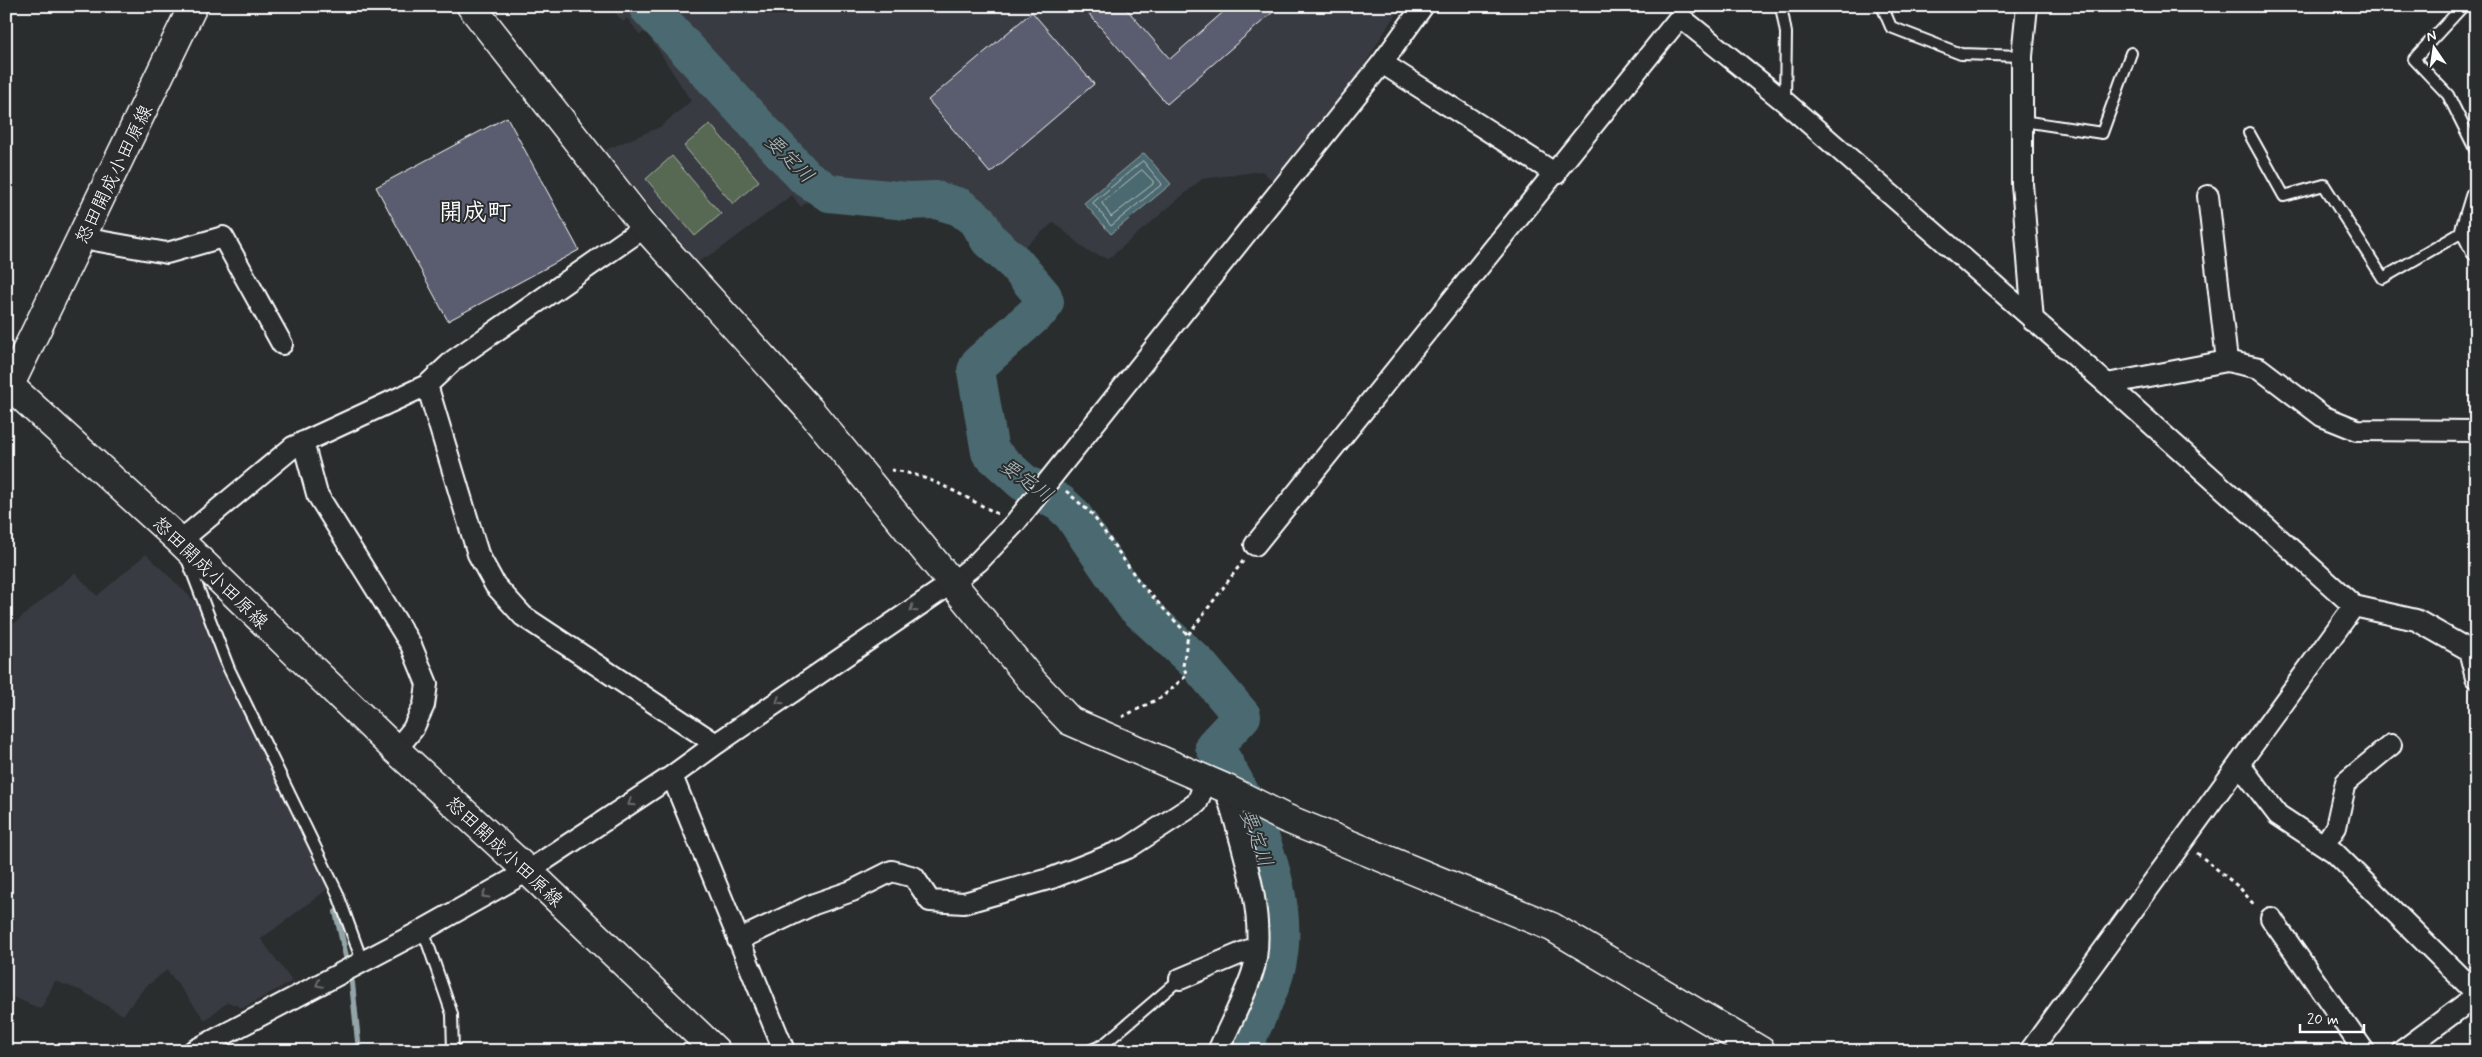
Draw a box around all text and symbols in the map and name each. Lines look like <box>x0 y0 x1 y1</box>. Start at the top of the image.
north arrow <box>2410 22 2460 72</box>
text: N <box>2425 26 2438 46</box>
street label: 怒田開成小田原線 <box>70 101 159 248</box>
water label: 要定川 <box>758 128 820 190</box>
district label: 開成町 <box>439 198 511 229</box>
water label: 要定川 <box>994 453 1058 510</box>
street label: 怒田開成小田原線 <box>147 511 273 635</box>
one-way arrow <box>909 603 919 612</box>
one-way arrow <box>775 695 784 704</box>
street label: 怒田開成小田原線 <box>440 791 568 913</box>
one-way arrow <box>627 797 637 806</box>
water label: 要定川 <box>1233 806 1279 871</box>
one-way arrow <box>482 888 491 898</box>
one-way arrow <box>315 978 324 988</box>
scale bar <box>2300 1002 2363 1034</box>
text: 20 m <box>2307 1010 2339 1030</box>

